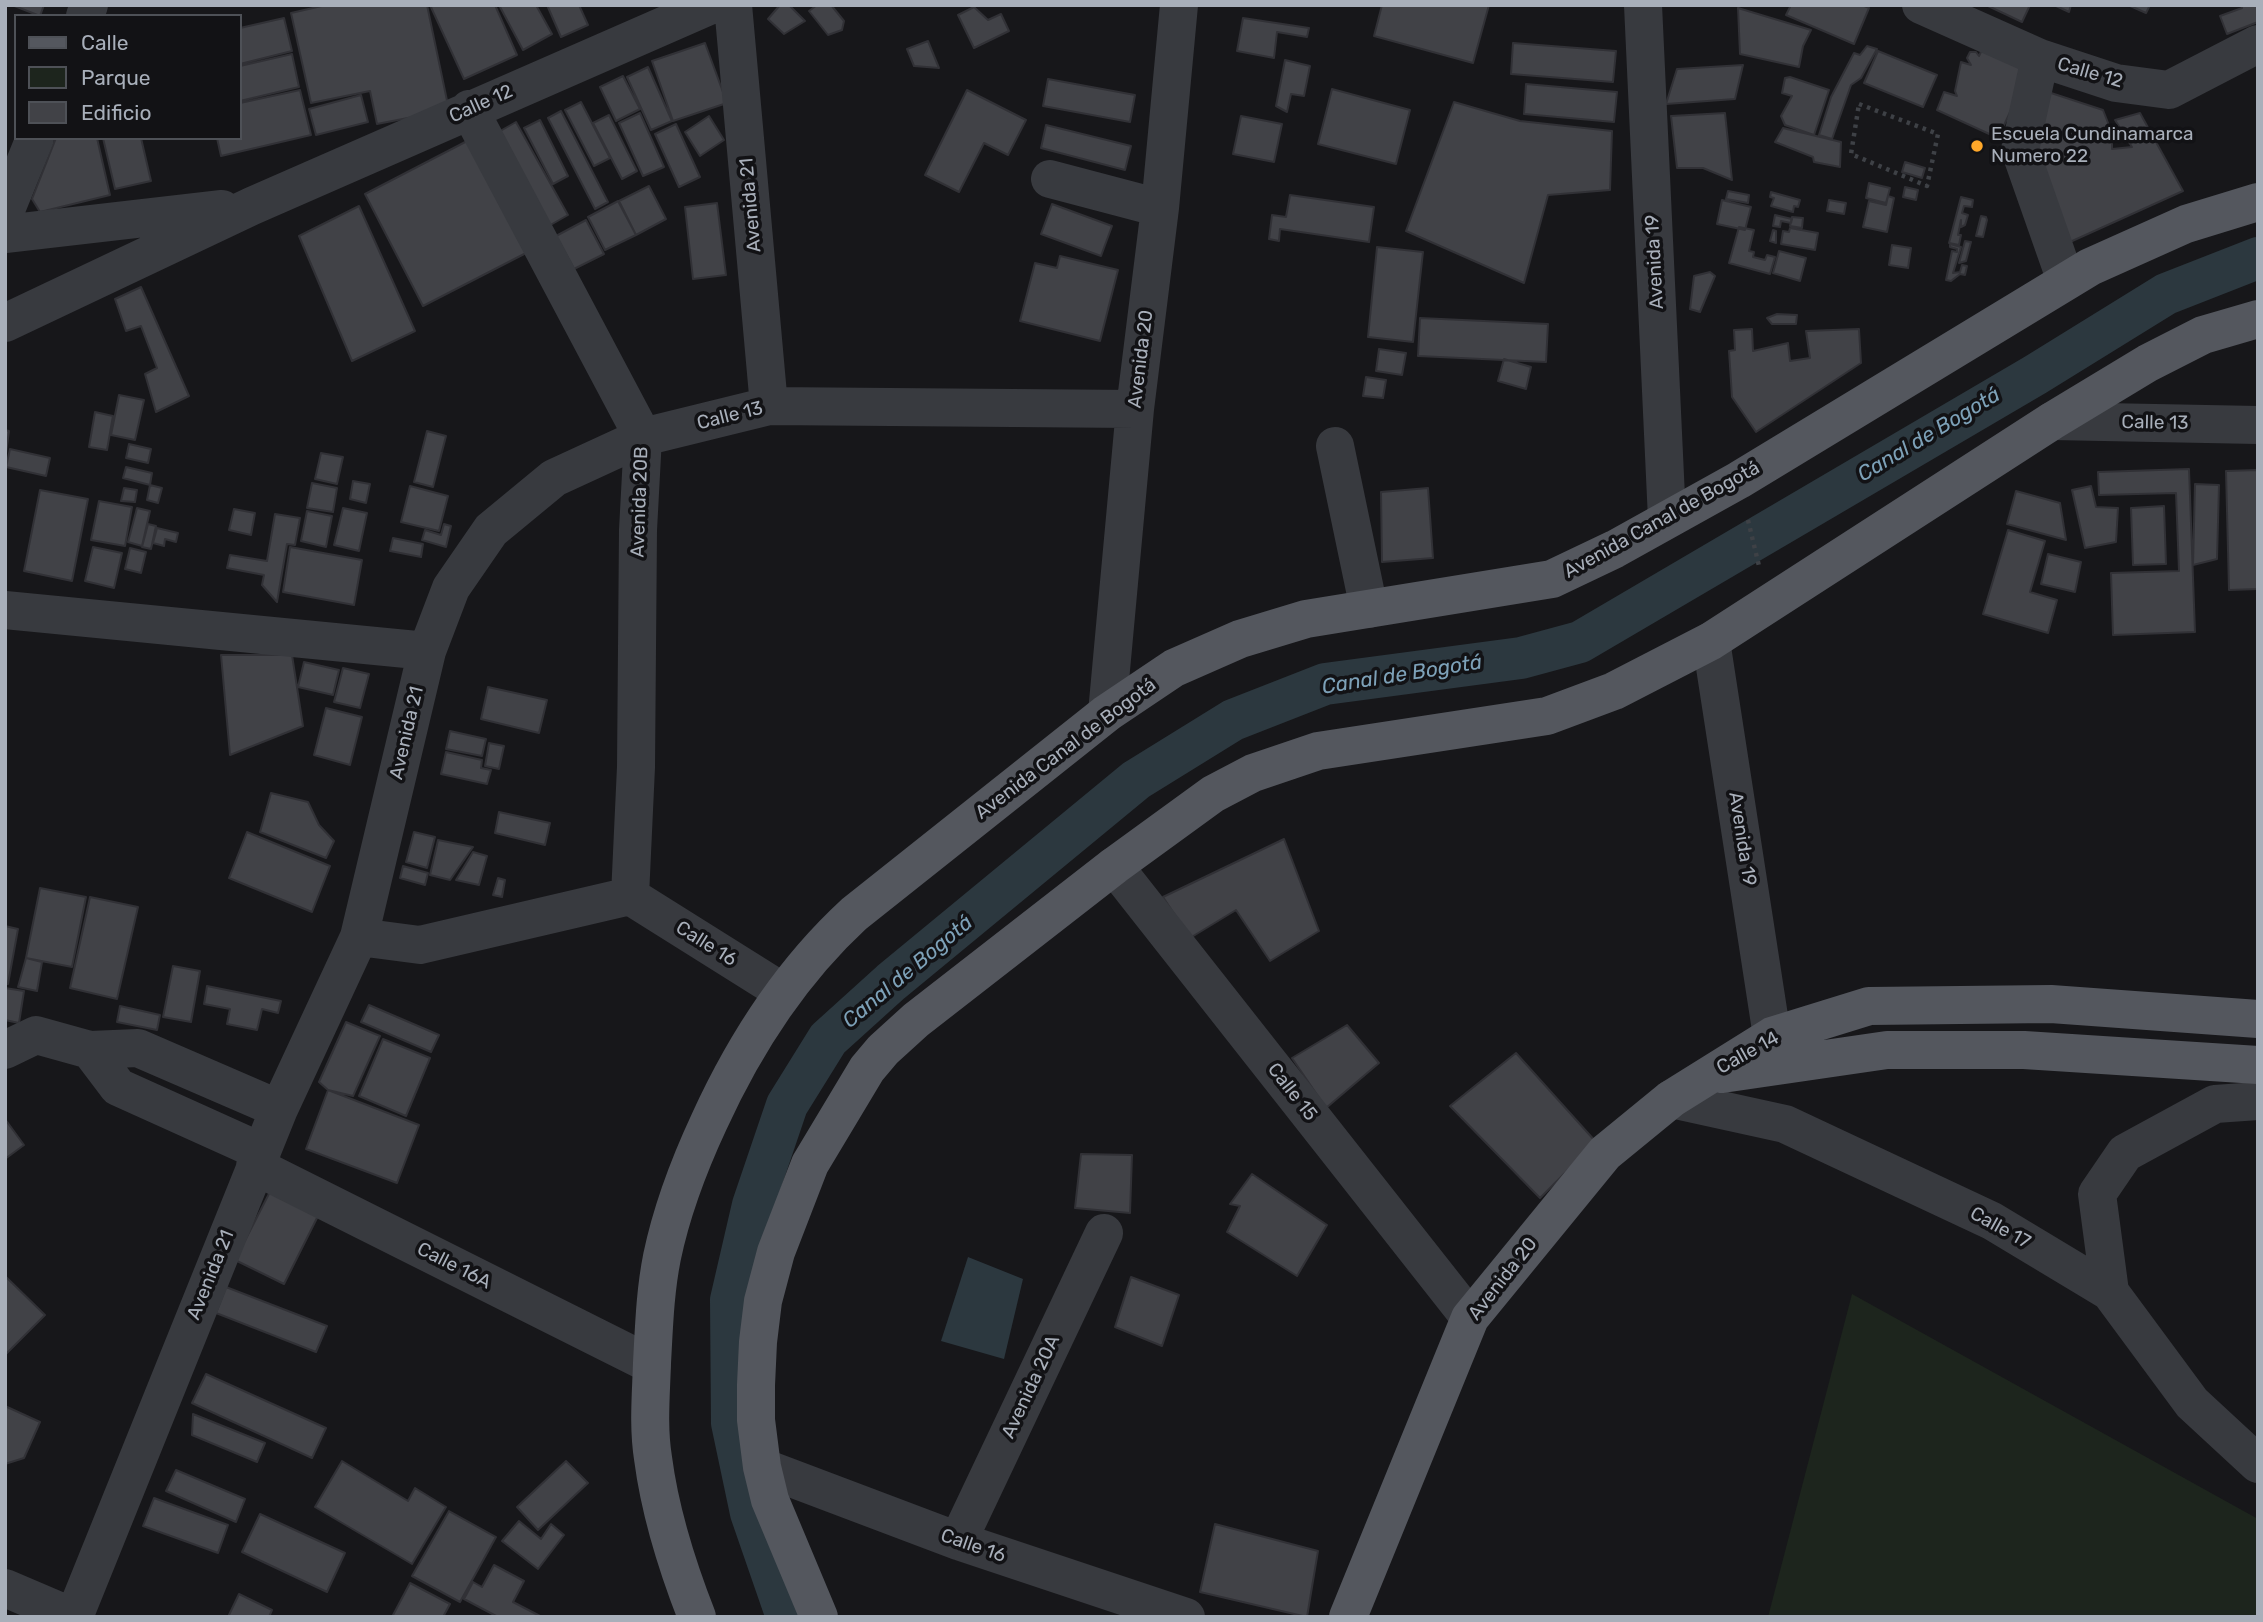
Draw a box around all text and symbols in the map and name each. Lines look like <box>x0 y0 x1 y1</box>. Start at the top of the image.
legend <box>14 14 242 140</box>
text: Calle <box>81 30 129 55</box>
street label: Calle 12 <box>2055 53 2125 93</box>
text: Parque <box>81 65 151 90</box>
street label: Calle 12 <box>446 80 516 128</box>
text: Edificio <box>81 100 151 125</box>
place label: Escuela Cundinamarca Numero 22 <box>1991 124 2193 168</box>
marker: Escuela Cundinamarca Numero 22 <box>1969 138 1985 154</box>
street label: Avenida 21 <box>736 157 766 253</box>
street label: Avenida 19 <box>1641 214 1669 310</box>
street label: Avenida 20 <box>1124 309 1158 409</box>
water label: Canal de Bogotá <box>1853 382 2005 488</box>
street label: Calle 13 <box>695 397 765 435</box>
street label: Calle 13 <box>2121 411 2189 435</box>
street label: Avenida 20B <box>627 446 653 558</box>
street label: Avenida Canal de Bogotá <box>1560 457 1764 583</box>
water label: Canal de Bogotá <box>1320 650 1484 700</box>
street label: Avenida Canal de Bogotá <box>971 674 1161 824</box>
street label: Avenida 21 <box>385 684 429 782</box>
street label: Avenida 19 <box>1723 790 1761 888</box>
water label: Canal de Bogotá <box>838 910 978 1034</box>
street label: Calle 16 <box>671 917 741 971</box>
street label: Calle 14 <box>1713 1027 1783 1079</box>
street label: Calle 15 <box>1262 1059 1322 1125</box>
street label: Calle 17 <box>1966 1202 2034 1254</box>
street label: Avenida 21 <box>183 1227 239 1323</box>
street label: Avenida 20 <box>1464 1233 1542 1325</box>
street label: Calle 16A <box>413 1238 495 1294</box>
street label: Avenida 20A <box>997 1332 1065 1442</box>
street label: Calle 16 <box>937 1524 1009 1568</box>

